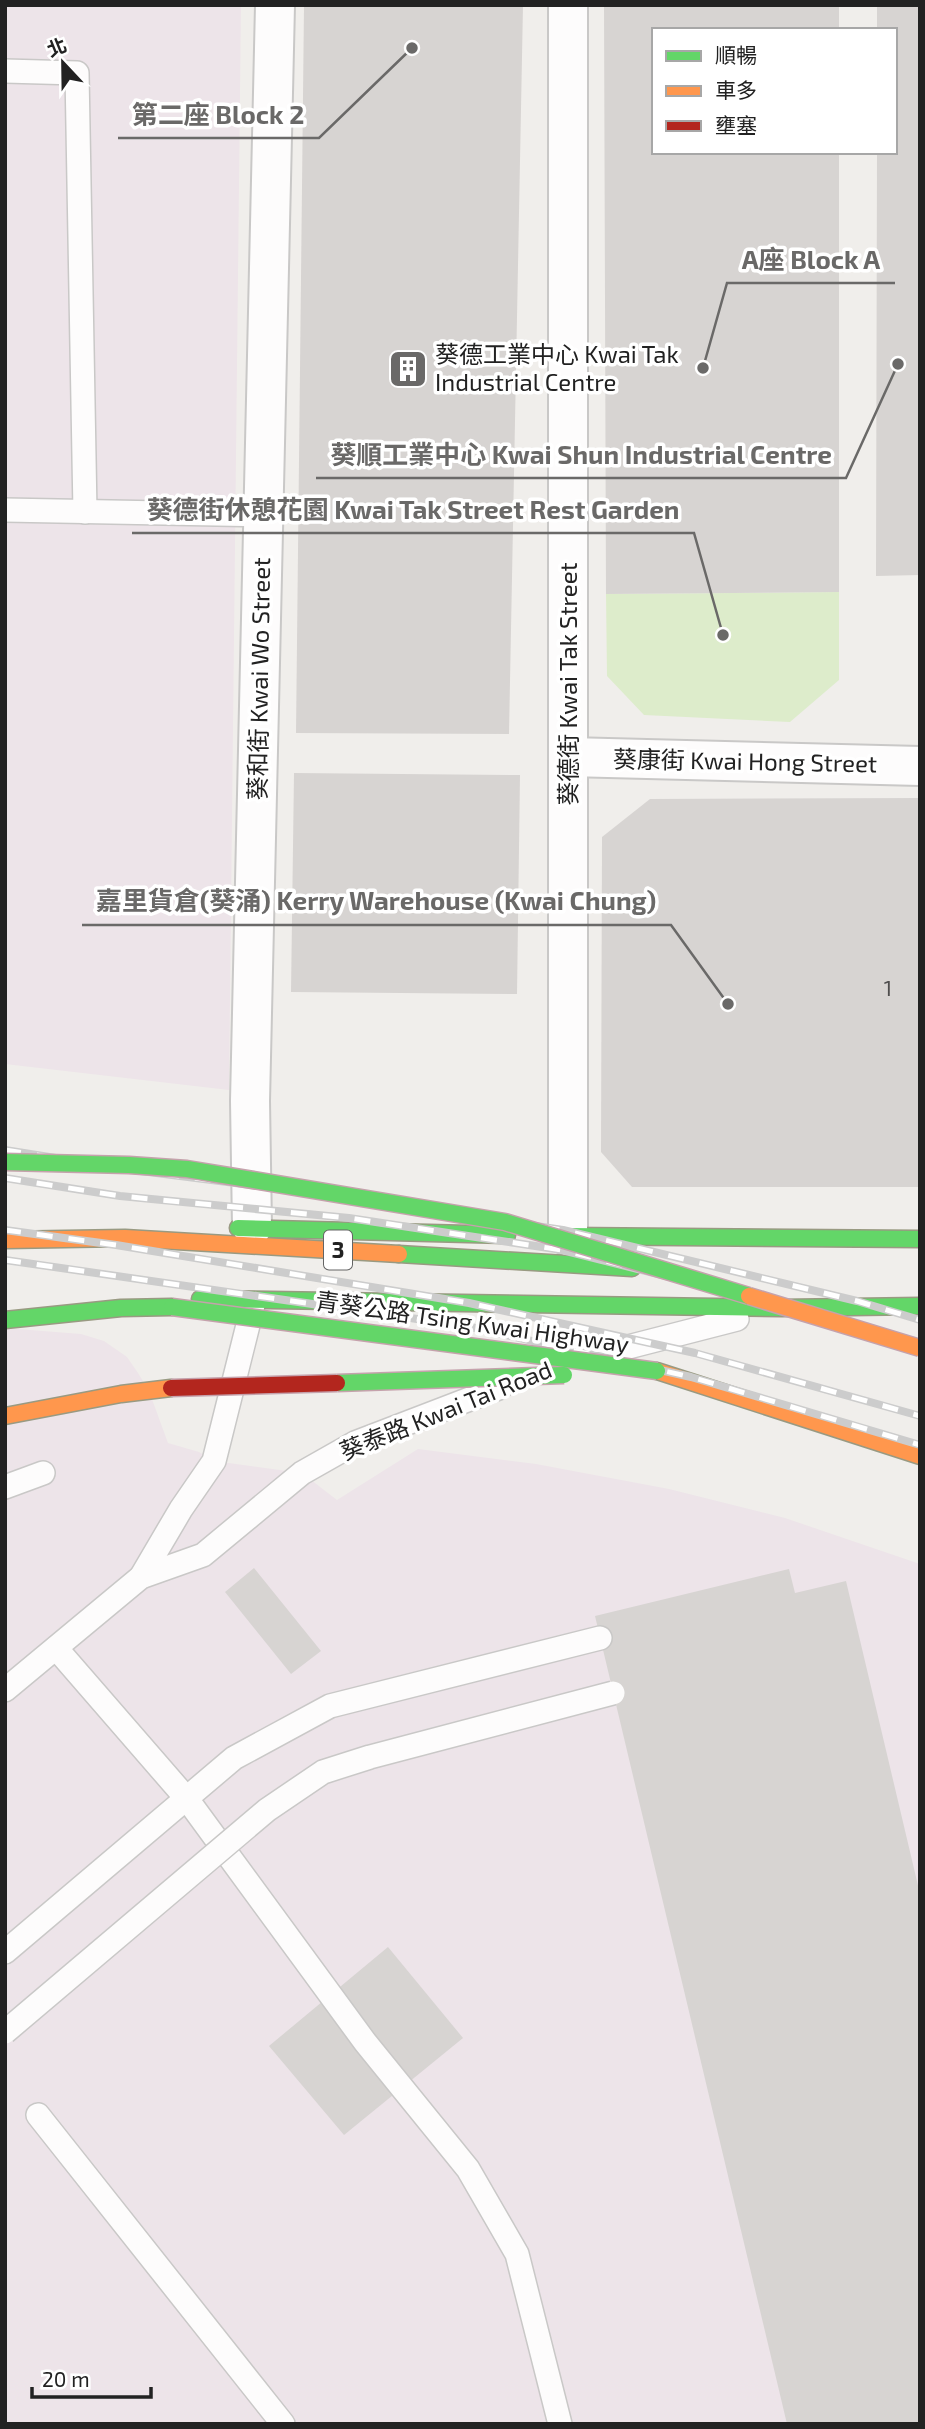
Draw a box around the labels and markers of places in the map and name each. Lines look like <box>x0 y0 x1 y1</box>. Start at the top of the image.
callout: 第二座 Block 2 <box>118 91 319 138</box>
callout: A座 Block A <box>727 236 895 283</box>
place label: 葵德工業中心 Kwai Tak Industrial Centre <box>435 339 679 396</box>
building icon: 葵德工業中心 Kwai Tak Industrial Centre <box>387 348 429 390</box>
callout: 葵順工業中心 Kwai Shun Industrial Centre <box>316 431 846 478</box>
callout: 葵德街休憩花園 Kwai Tak Street Rest Garden <box>132 486 694 533</box>
callout: 嘉里貨倉(葵涌) Kerry Warehouse (Kwai Chung) <box>82 878 671 925</box>

